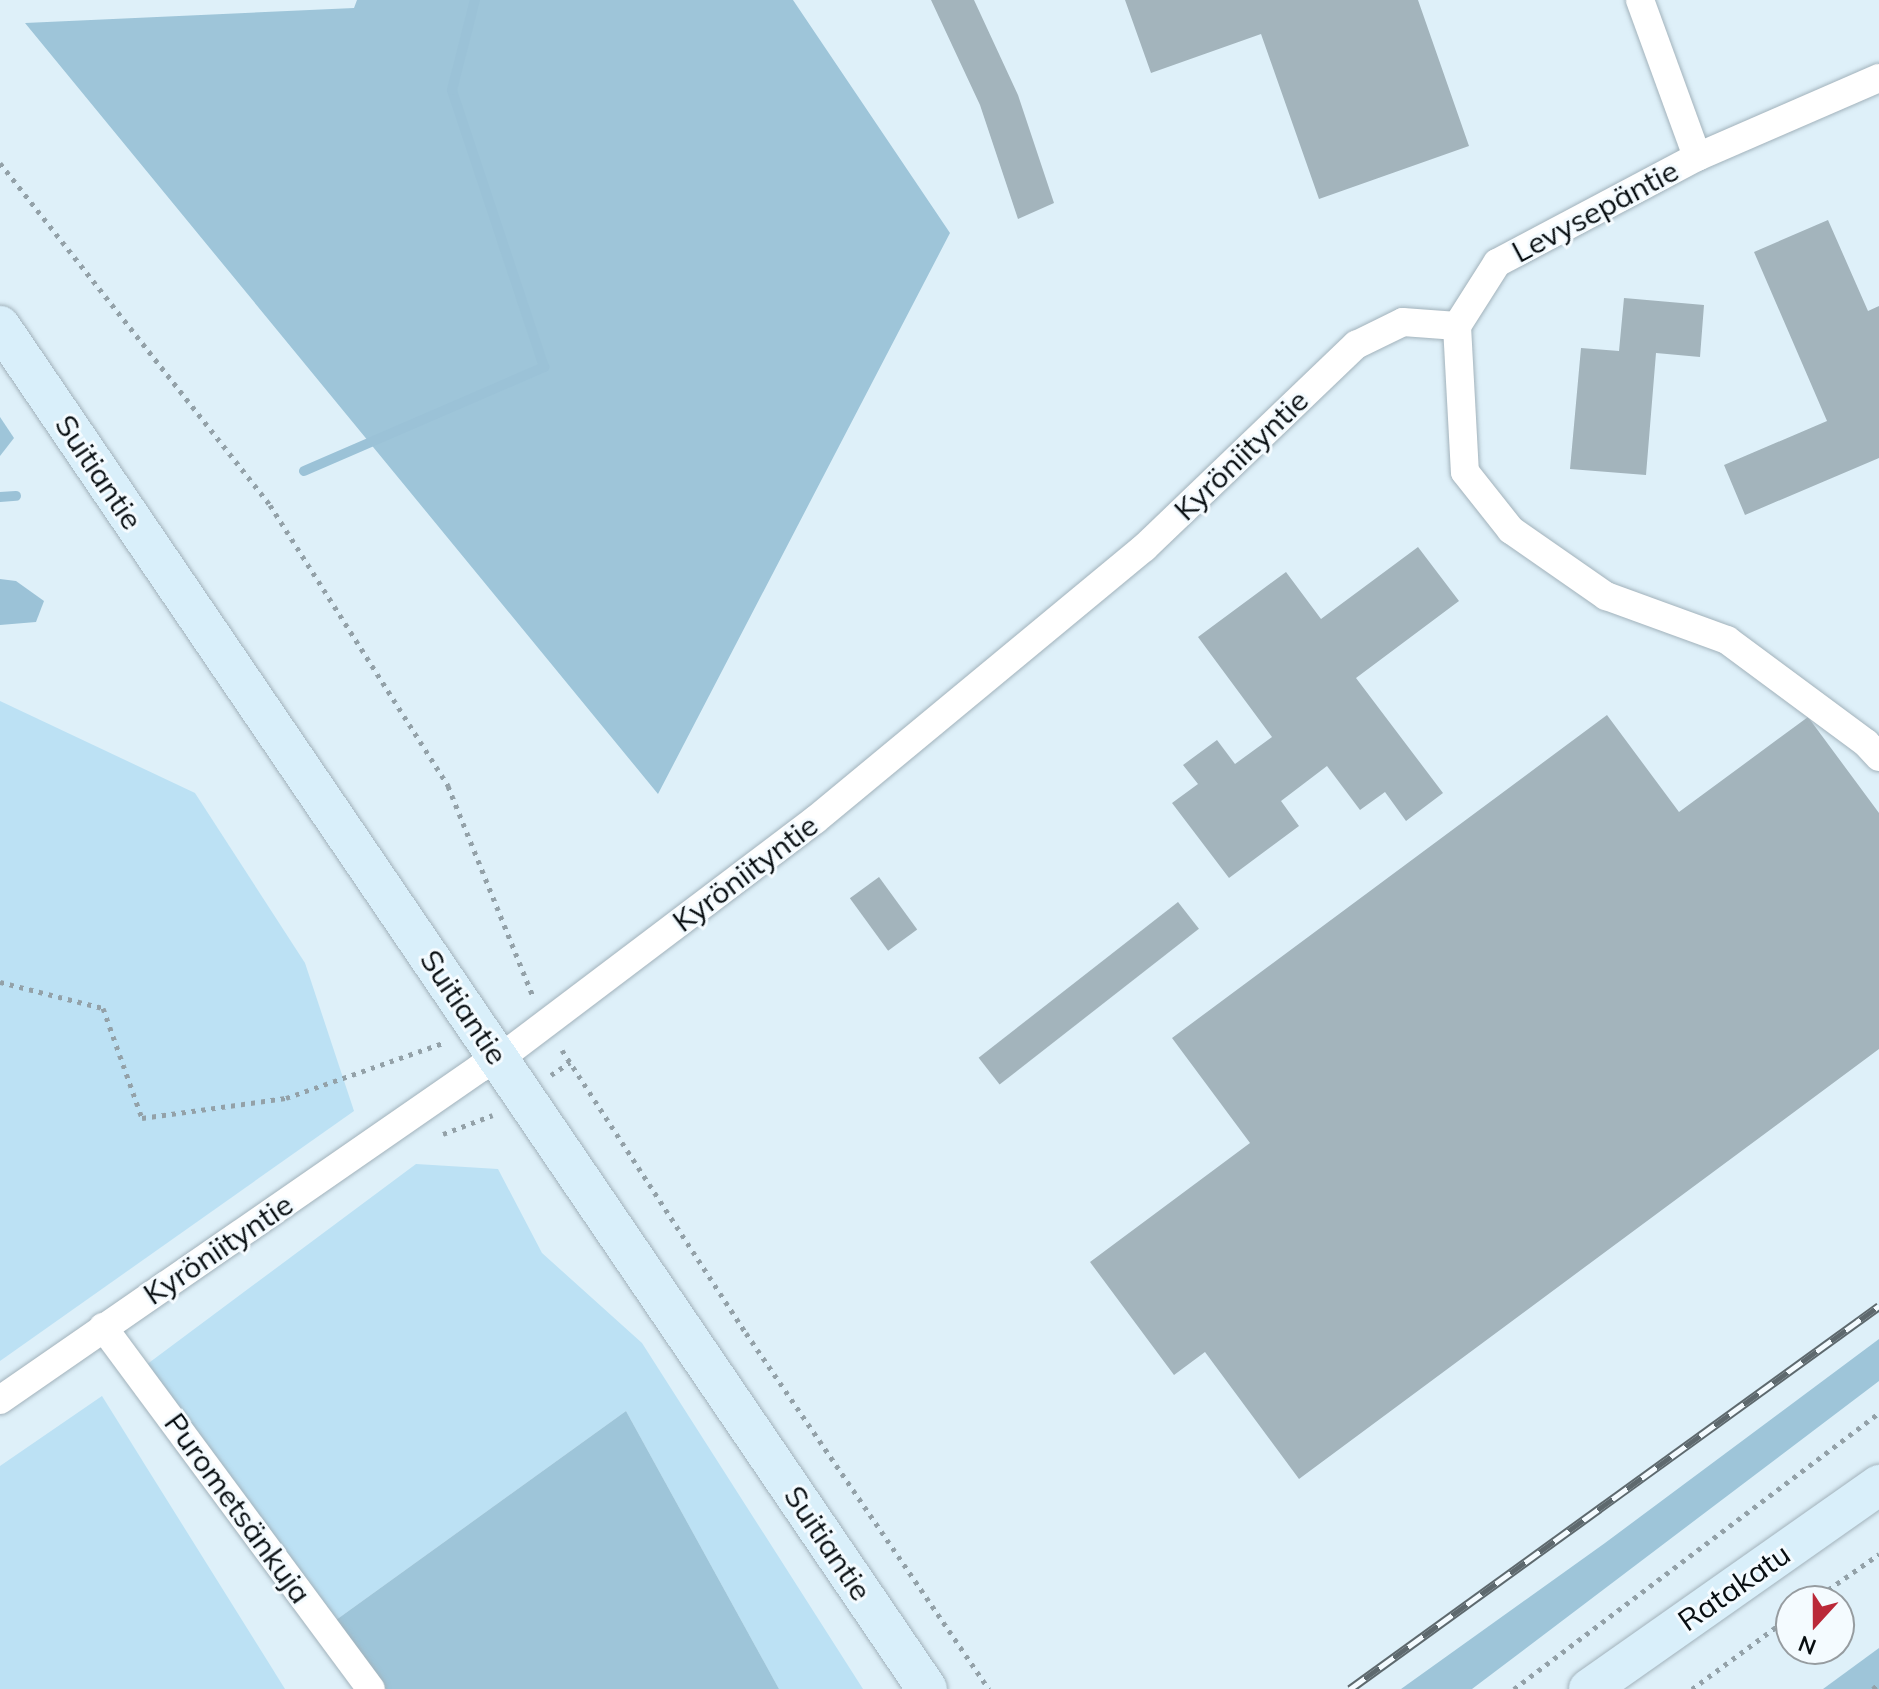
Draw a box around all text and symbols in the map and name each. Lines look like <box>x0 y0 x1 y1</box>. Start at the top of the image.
street label: Levysepäntie <box>1506 152 1684 270</box>
street label: Kyröniityntie <box>1167 382 1315 528</box>
street label: Suitiantie <box>48 408 150 536</box>
street label: Kyröniityntie <box>665 807 825 939</box>
street label: Suitiantie <box>413 943 515 1071</box>
street label: Kyröniityntie <box>137 1186 299 1312</box>
street label: Purometsänkuja <box>157 1406 319 1610</box>
street label: Suitiantie <box>777 1479 879 1607</box>
street label: Ratakatu <box>1671 1535 1797 1639</box>
north arrow <box>1775 1585 1855 1665</box>
text: N <box>1794 1629 1820 1662</box>

